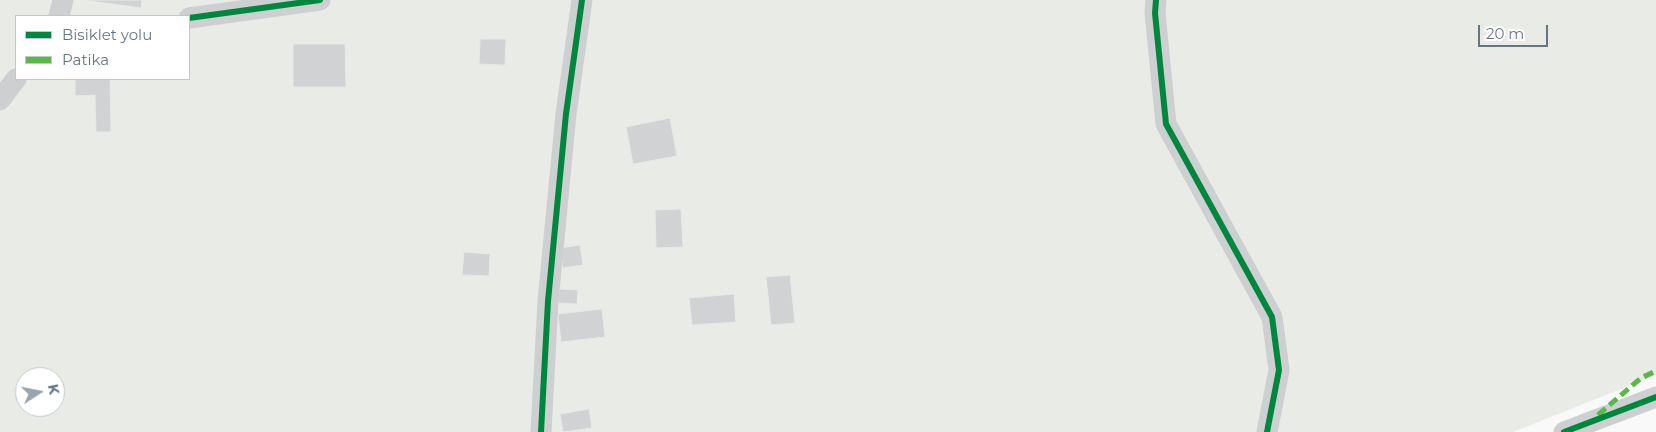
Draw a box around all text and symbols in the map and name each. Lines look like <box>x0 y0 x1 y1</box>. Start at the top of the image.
legend <box>15 15 190 80</box>
scale bar <box>1481 15 1551 47</box>
text: 20 m <box>1486 24 1524 43</box>
text: Bisiklet yolu <box>62 25 152 44</box>
text: Patika <box>62 50 109 69</box>
north arrow <box>15 367 65 417</box>
text: K <box>44 383 64 396</box>

